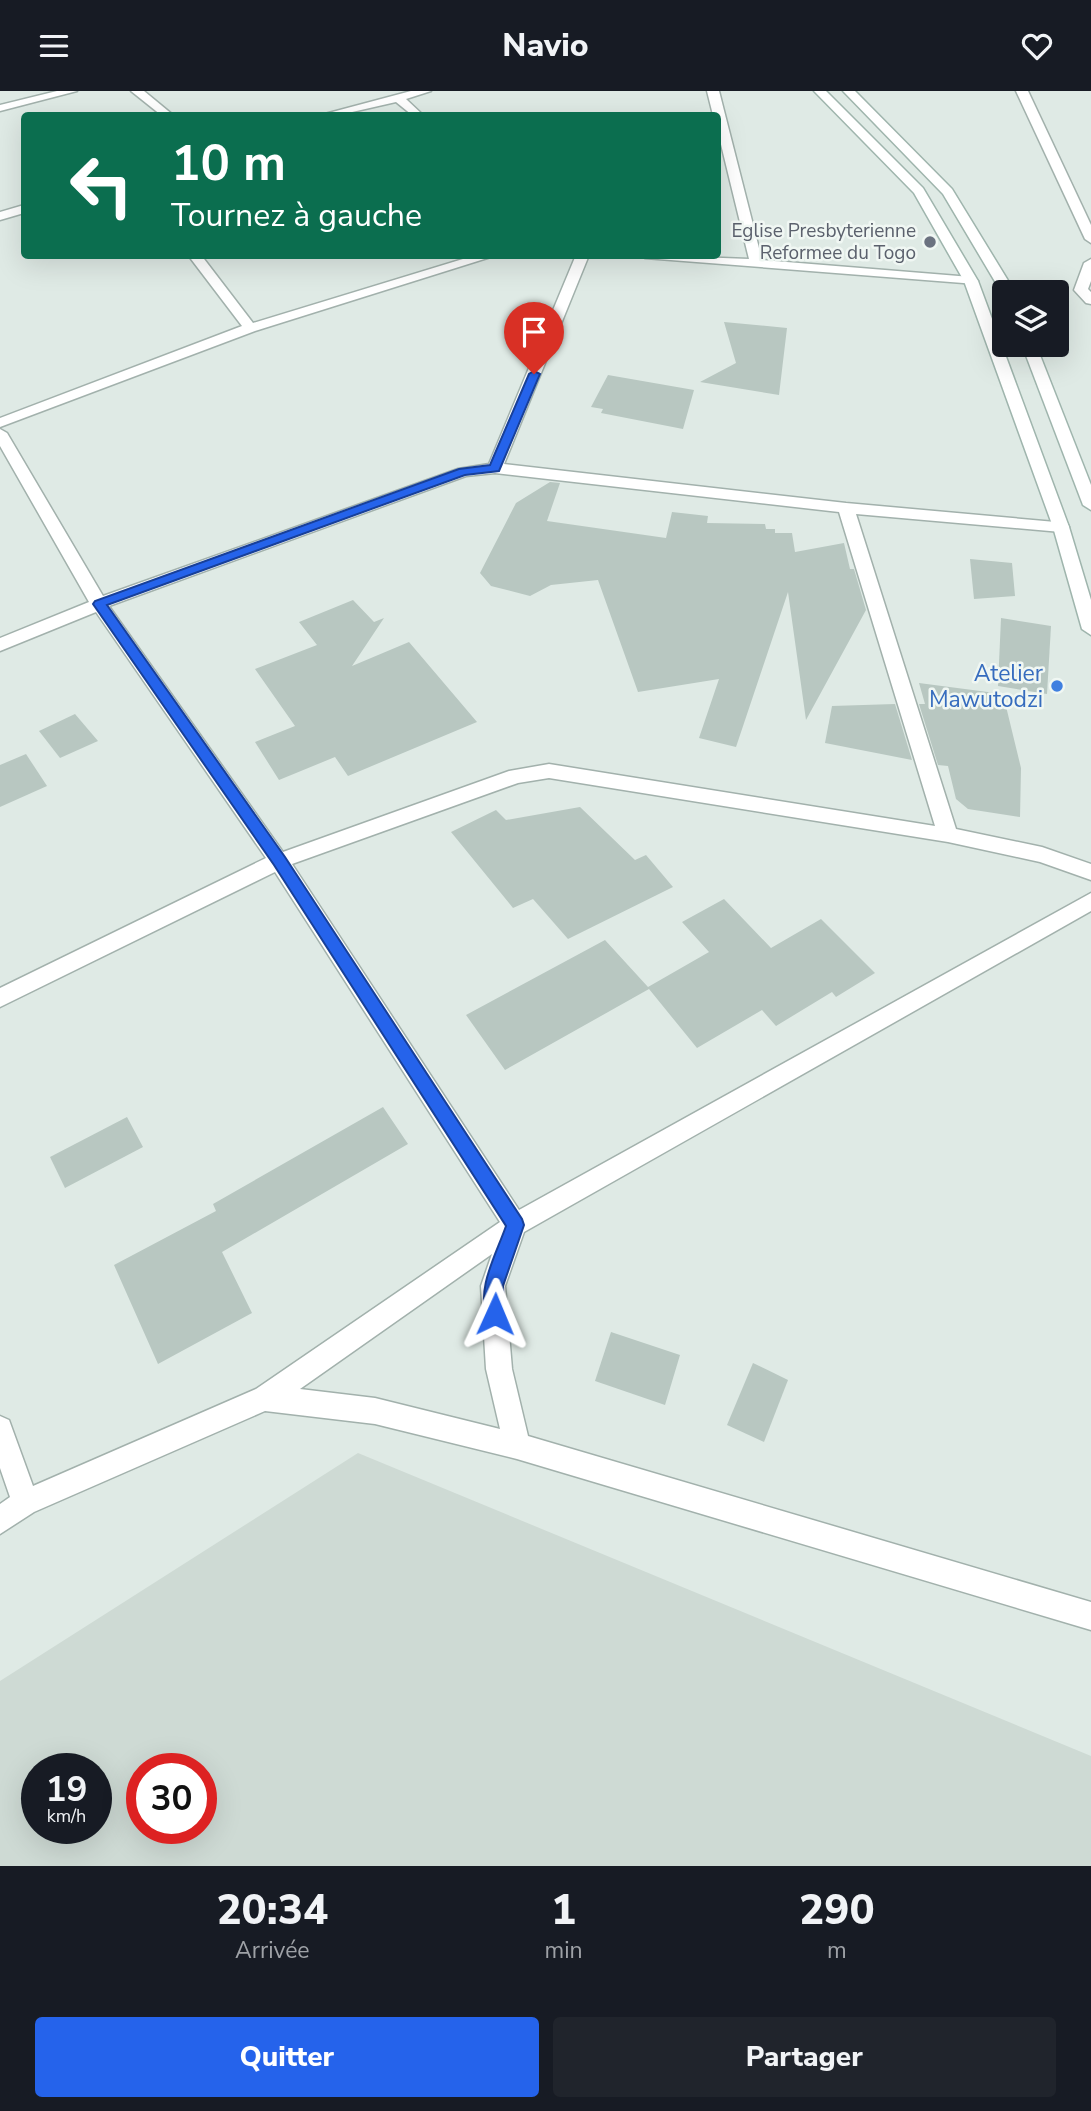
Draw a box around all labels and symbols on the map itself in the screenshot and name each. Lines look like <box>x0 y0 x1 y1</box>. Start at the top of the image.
place label: Eglise Presbyterienne Reformee du Togo <box>731 218 916 266</box>
marker: Eglise Presbyterienne Reformee du Togo <box>922 234 938 250</box>
pin <box>504 302 564 374</box>
place label: Atelier Mawutodzi <box>929 658 1044 715</box>
marker: Atelier Mawutodzi <box>1049 678 1065 694</box>
position arrow <box>458 1277 532 1351</box>
speed limit sign: 30 <box>126 1753 217 1844</box>

